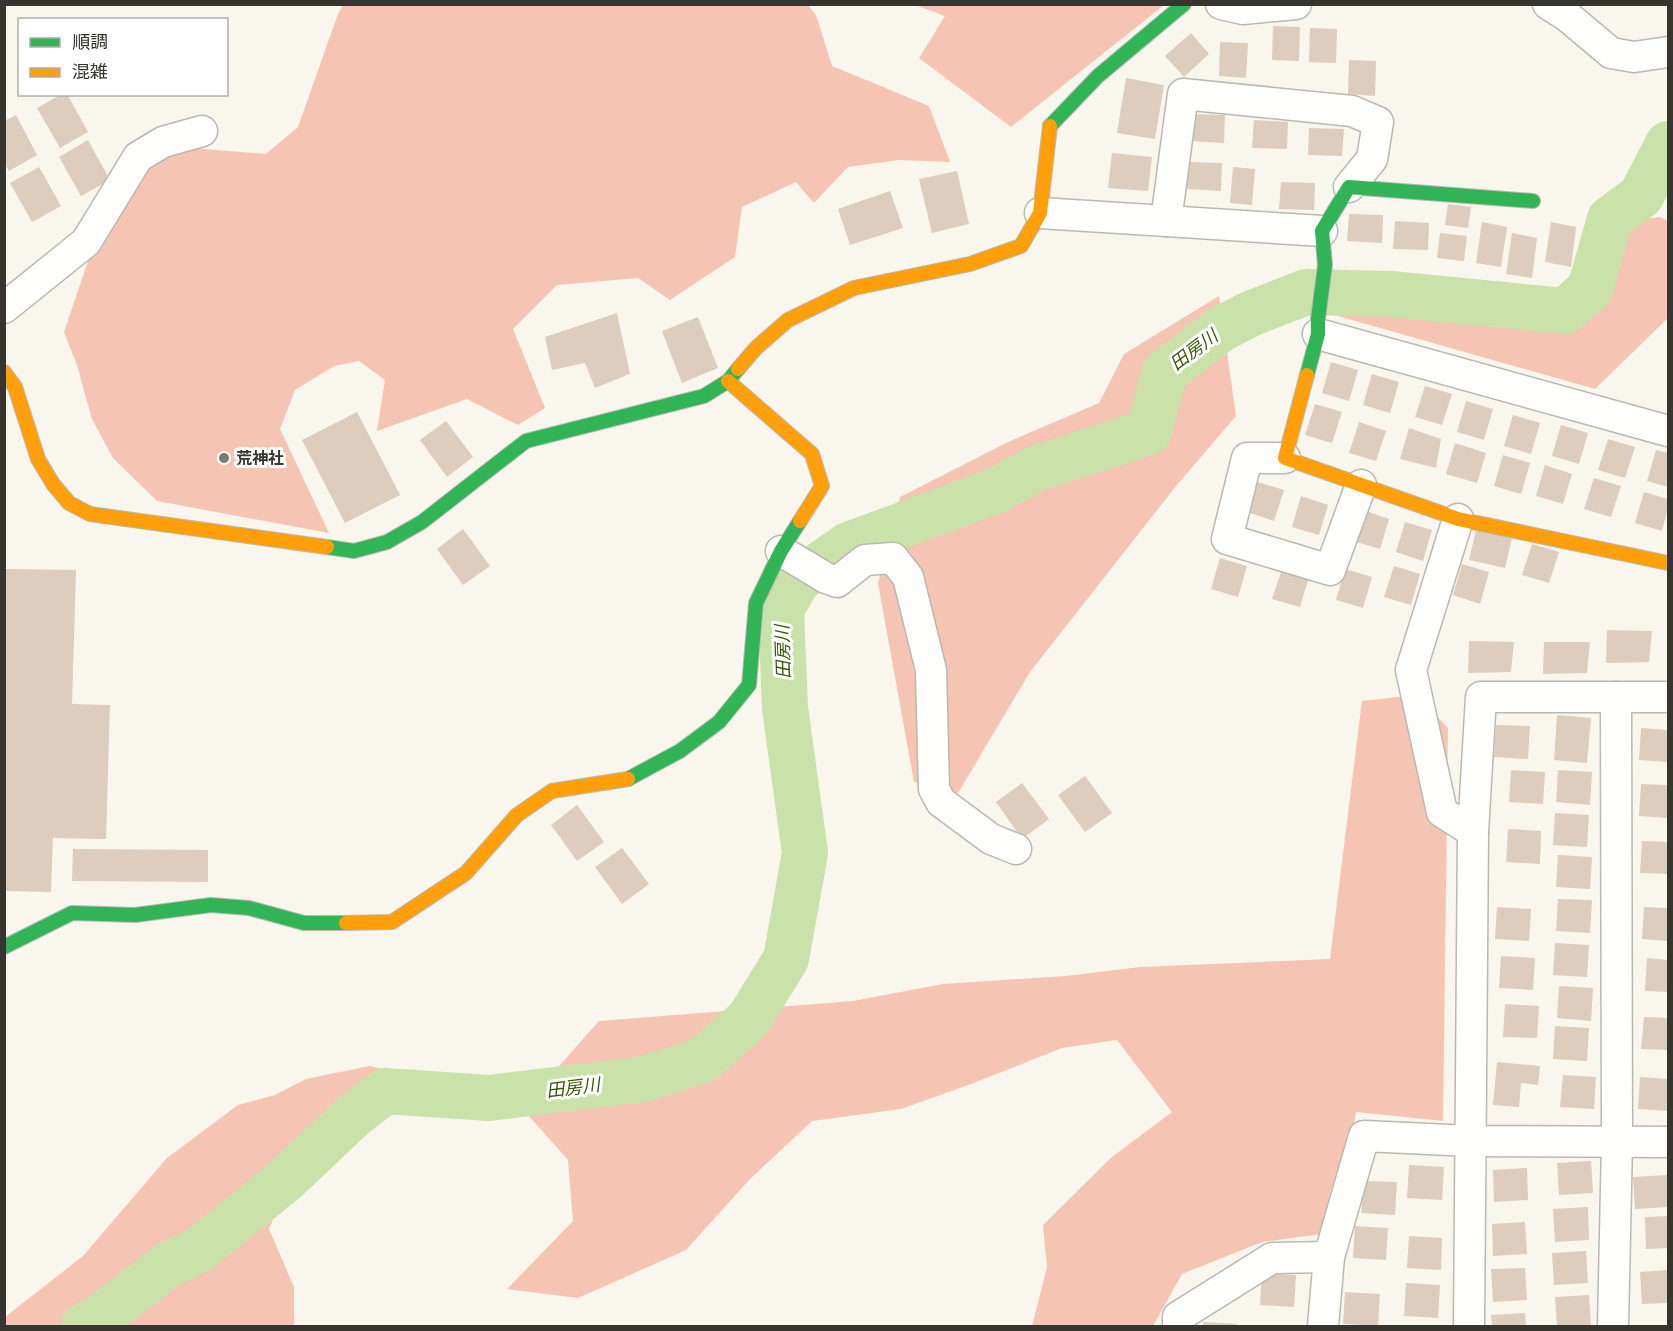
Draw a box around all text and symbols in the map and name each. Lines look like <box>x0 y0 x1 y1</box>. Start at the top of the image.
legend <box>18 18 228 96</box>
text: 順調 <box>72 32 108 52</box>
text: 混雑 <box>72 62 108 82</box>
water label: 田房川 <box>1166 325 1223 374</box>
place label: 荒神社 <box>236 449 284 467</box>
marker: 荒神社 <box>217 451 231 465</box>
water label: 田房川 <box>772 623 794 679</box>
water label: 田房川 <box>545 1075 603 1101</box>

